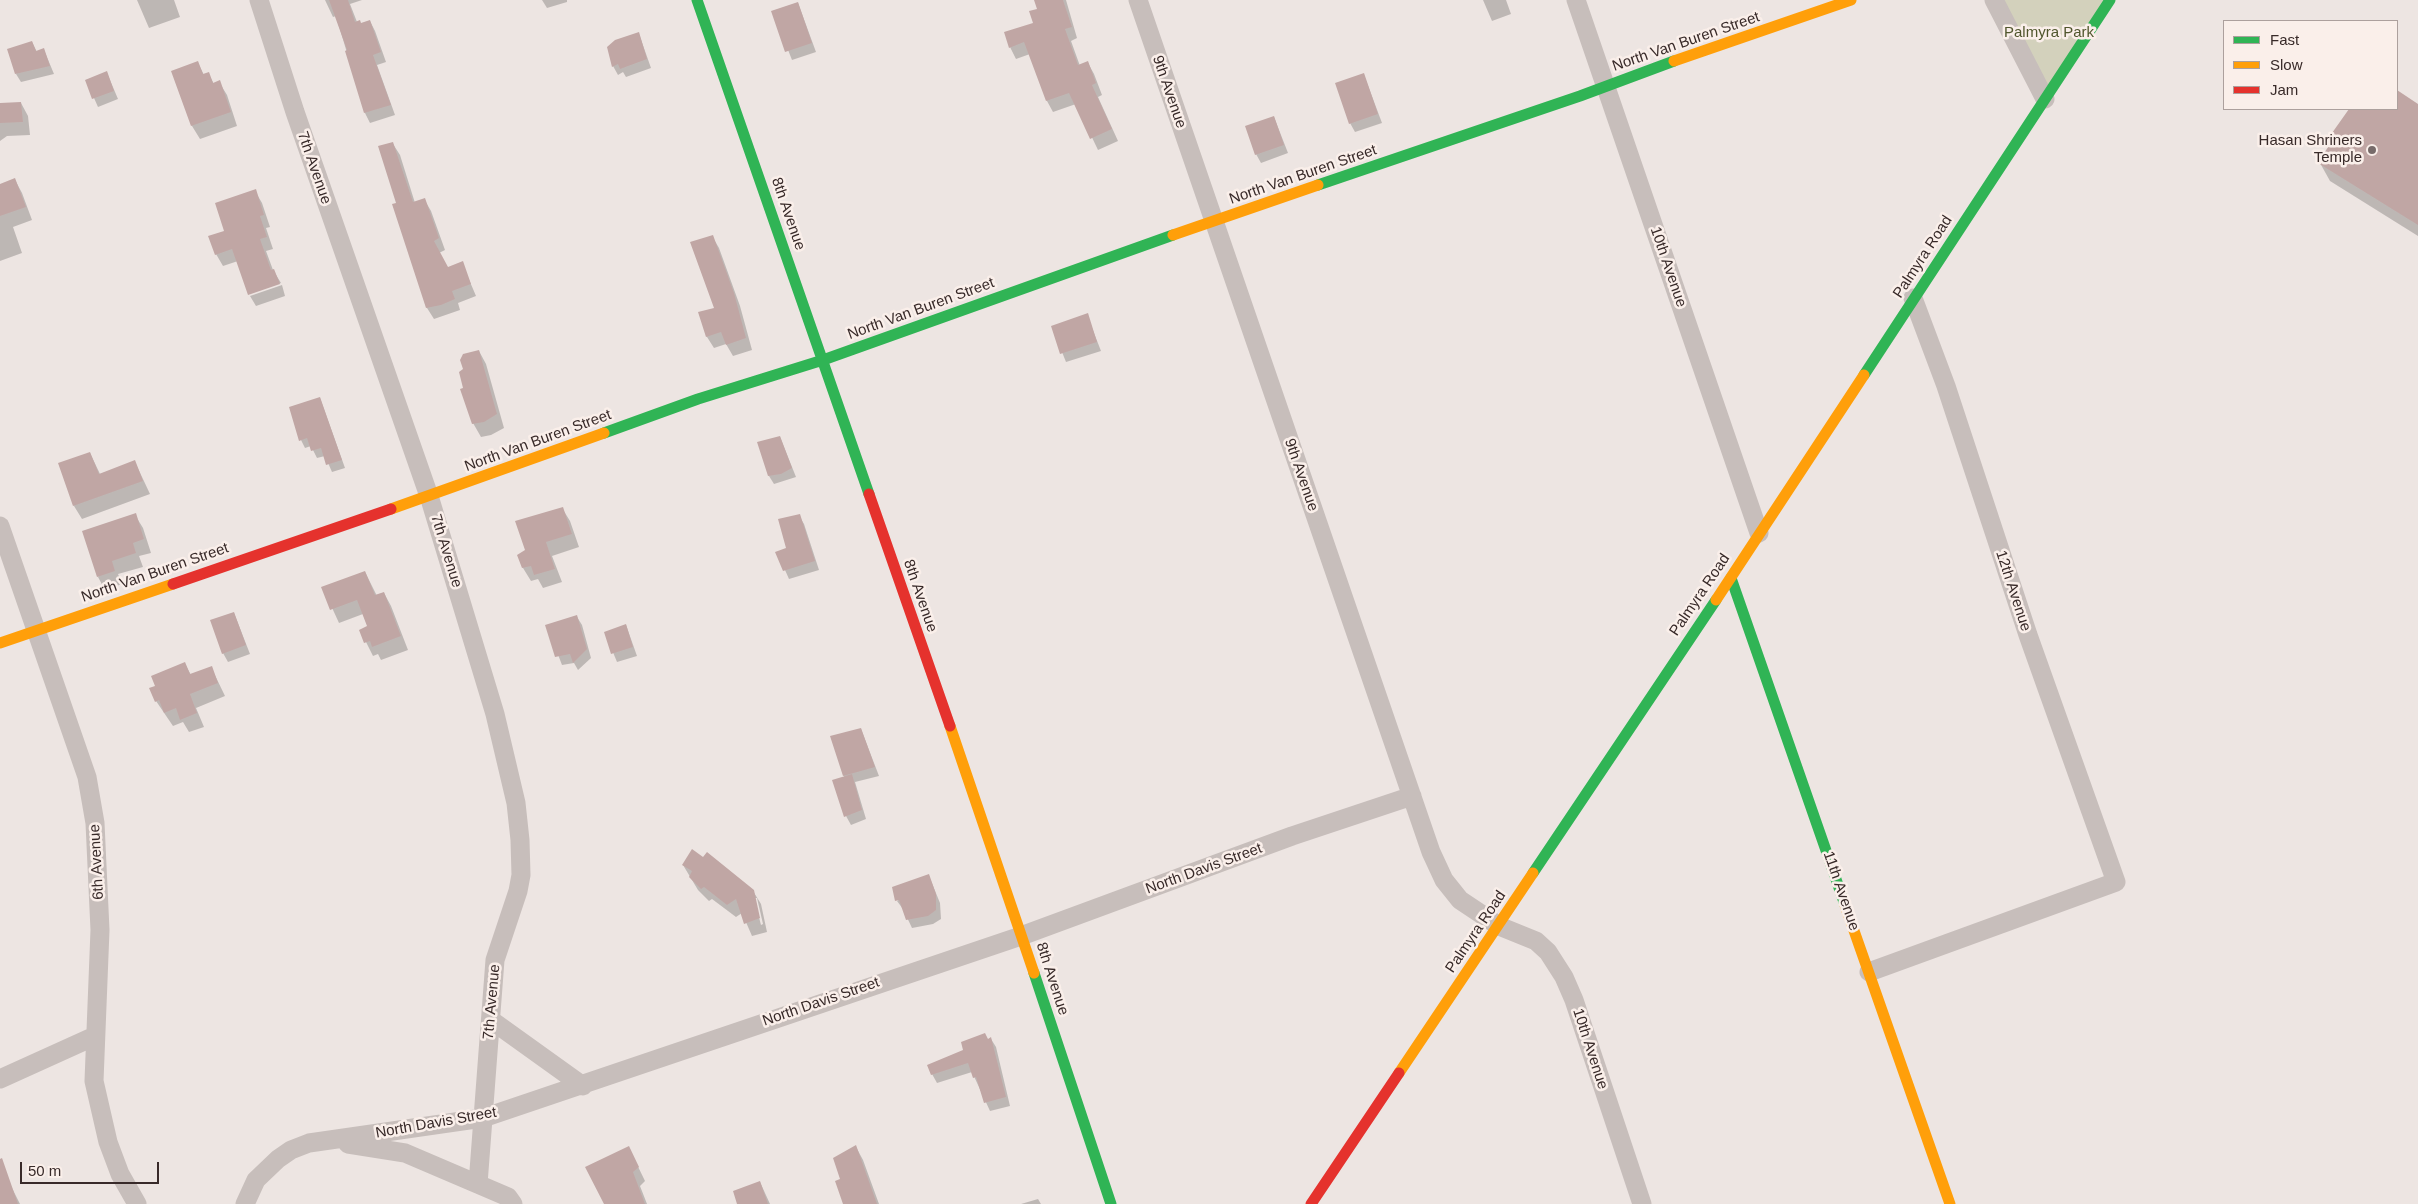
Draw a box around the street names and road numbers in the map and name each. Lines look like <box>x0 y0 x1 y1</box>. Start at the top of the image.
street label: North Van Buren Street <box>1610 8 1762 76</box>
street label: 9th Avenue <box>1148 53 1190 131</box>
street label: 7th Avenue <box>293 129 335 207</box>
street label: North Van Buren Street <box>1227 141 1379 209</box>
street label: 8th Avenue <box>767 175 809 253</box>
street label: Palmyra Road <box>1890 212 1956 302</box>
street label: 10th Avenue <box>1646 224 1690 310</box>
street label: North Van Buren Street <box>845 274 997 344</box>
street label: North Van Buren Street <box>462 406 614 476</box>
street label: 9th Avenue <box>1280 436 1322 514</box>
street label: 7th Avenue <box>426 512 466 590</box>
street label: North Van Buren Street <box>79 539 231 607</box>
street label: 12th Avenue <box>1991 548 2035 634</box>
street label: Palmyra Road <box>1666 551 1734 639</box>
street label: 8th Avenue <box>899 557 941 635</box>
street label: 6th Avenue <box>86 824 108 900</box>
street label: North Davis Street <box>1143 840 1265 898</box>
street label: 11th Avenue <box>1819 849 1863 933</box>
street label: Palmyra Road <box>1442 888 1510 976</box>
street label: 8th Avenue <box>1032 940 1072 1018</box>
street label: 7th Avenue <box>480 964 504 1040</box>
street label: North Davis Street <box>760 974 882 1030</box>
street label: 10th Avenue <box>1568 1006 1612 1092</box>
street label: North Davis Street <box>374 1103 498 1143</box>

